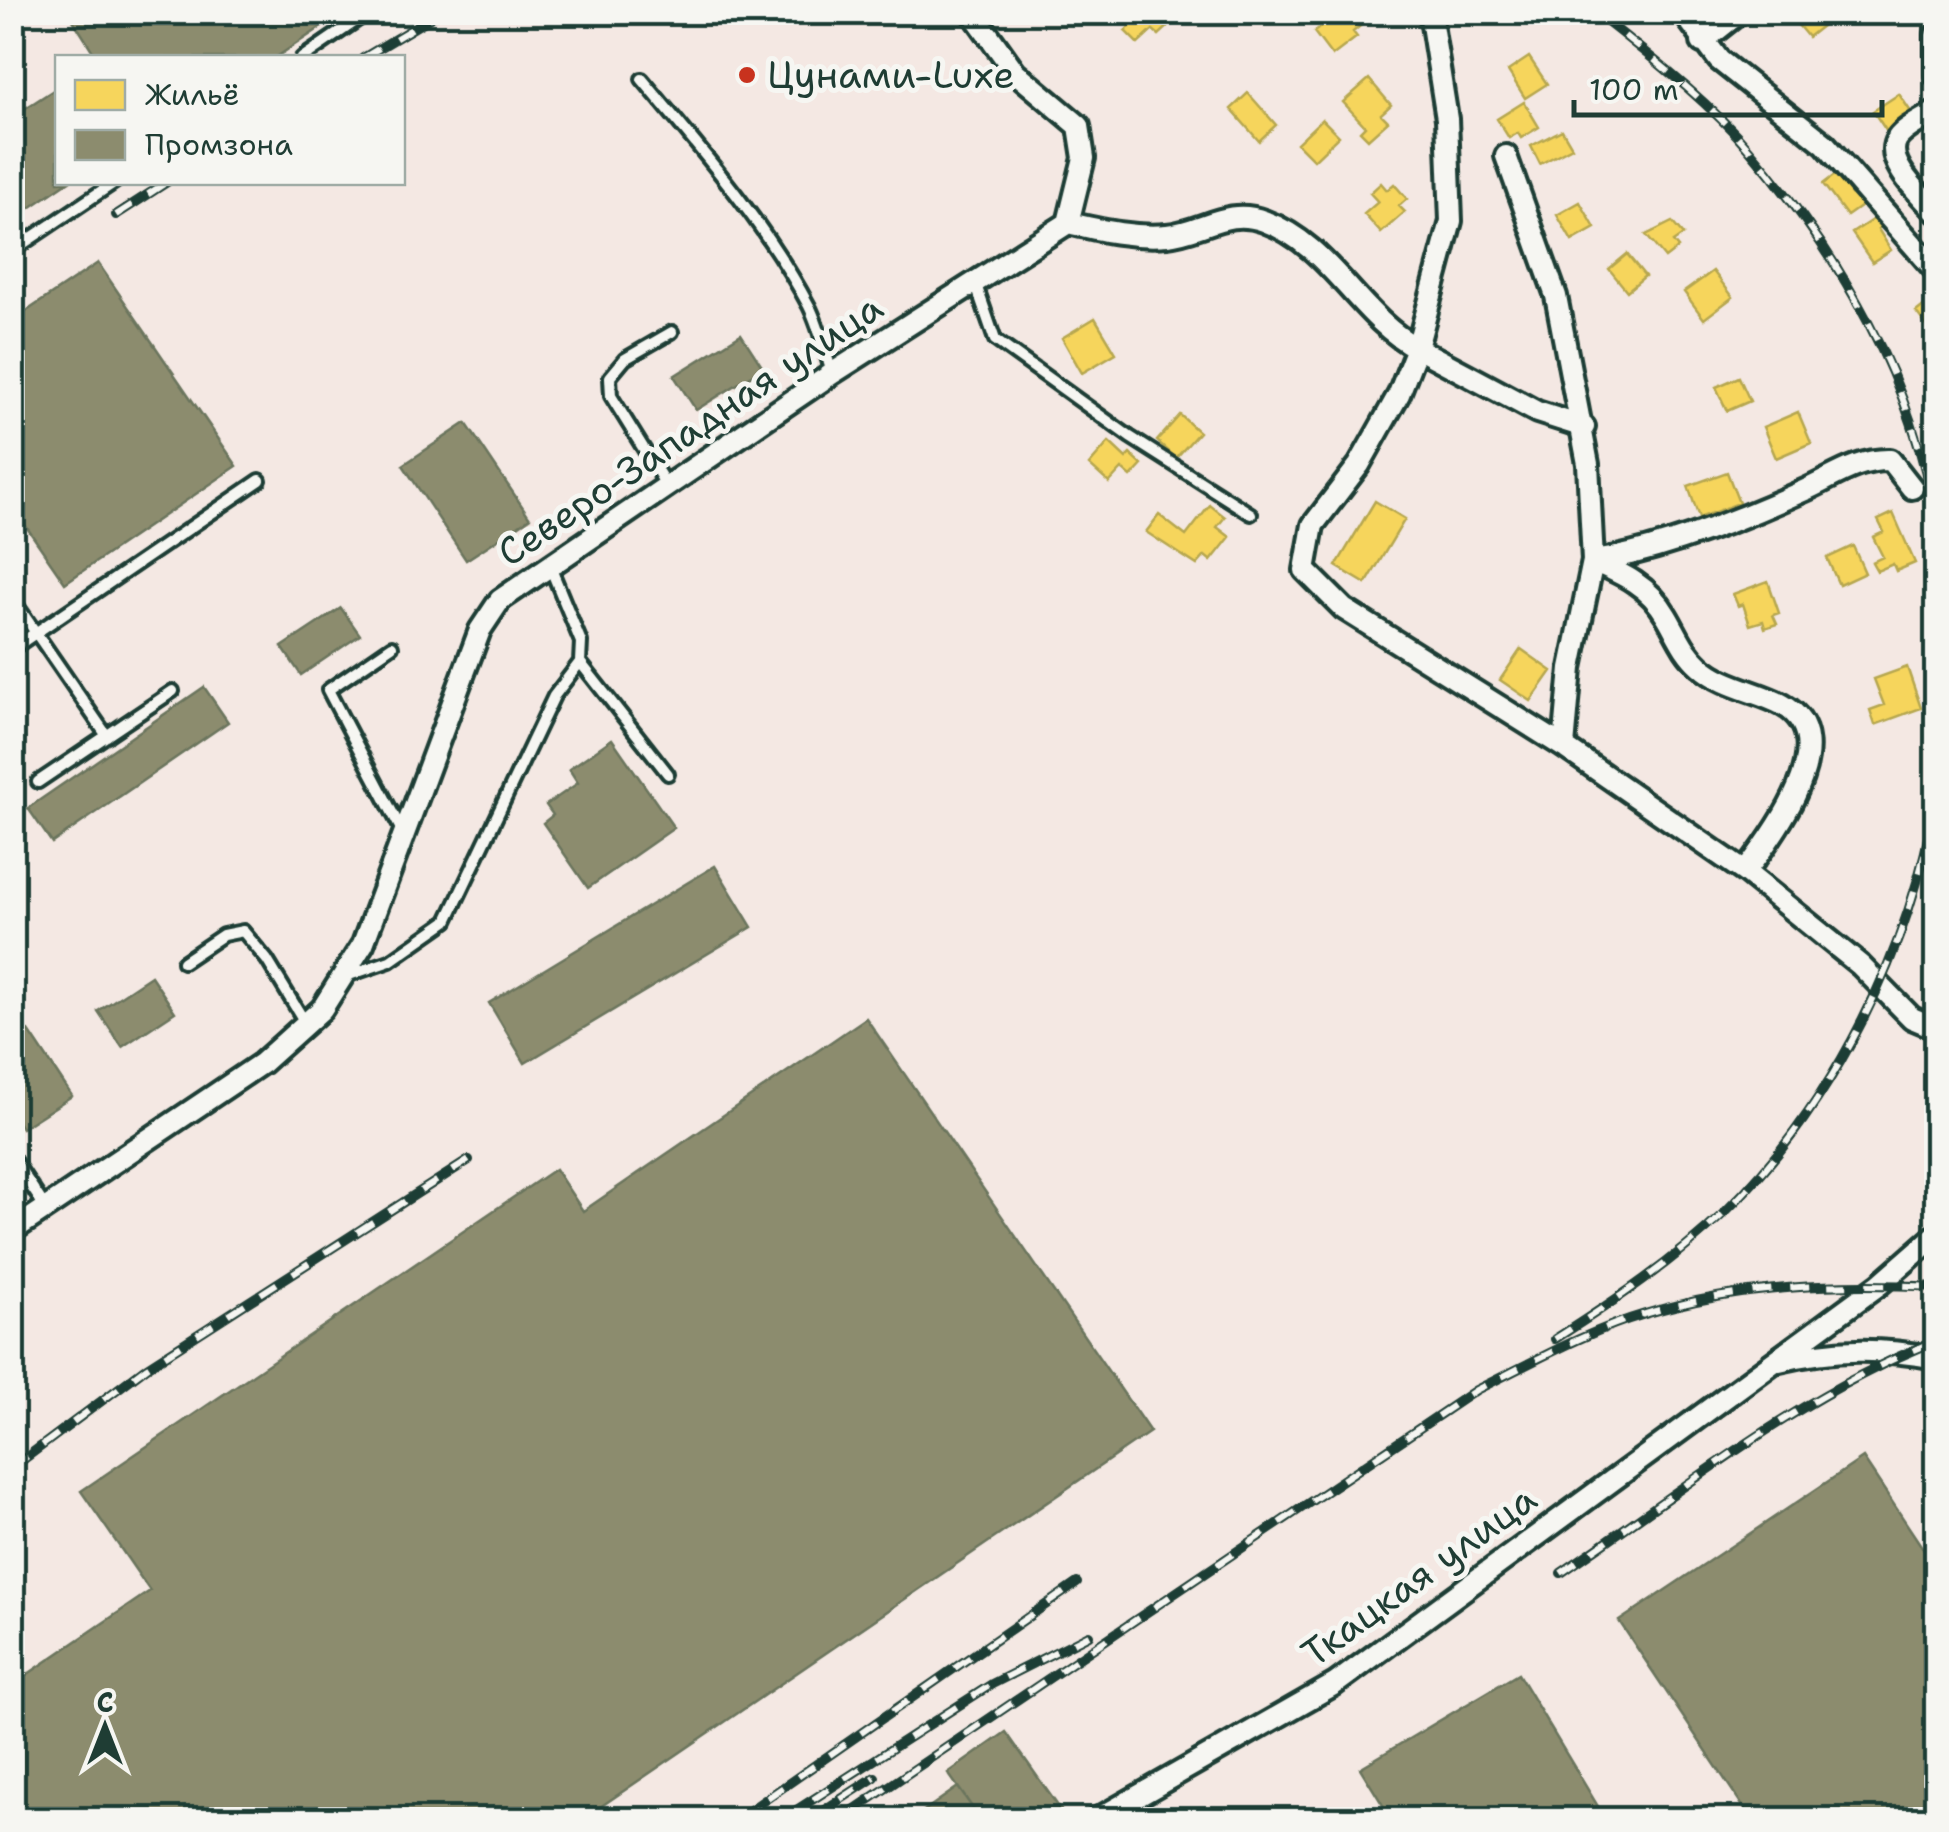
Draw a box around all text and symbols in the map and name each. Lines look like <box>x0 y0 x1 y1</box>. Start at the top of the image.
place label: Цунами-Luxe <box>767 49 1015 100</box>
legend <box>55 55 405 185</box>
scale bar <box>1574 55 1882 117</box>
marker: Цунами-Luxe <box>736 64 758 86</box>
text: 100 m <box>1589 69 1679 110</box>
text: Жильё <box>145 74 239 115</box>
text: Промзона <box>145 124 293 165</box>
street label: Северо-Западная улица <box>487 281 893 578</box>
street label: Ткацкая улица <box>1291 1473 1547 1678</box>
north arrow <box>55 1677 155 1777</box>
text: С <box>96 1683 114 1721</box>

